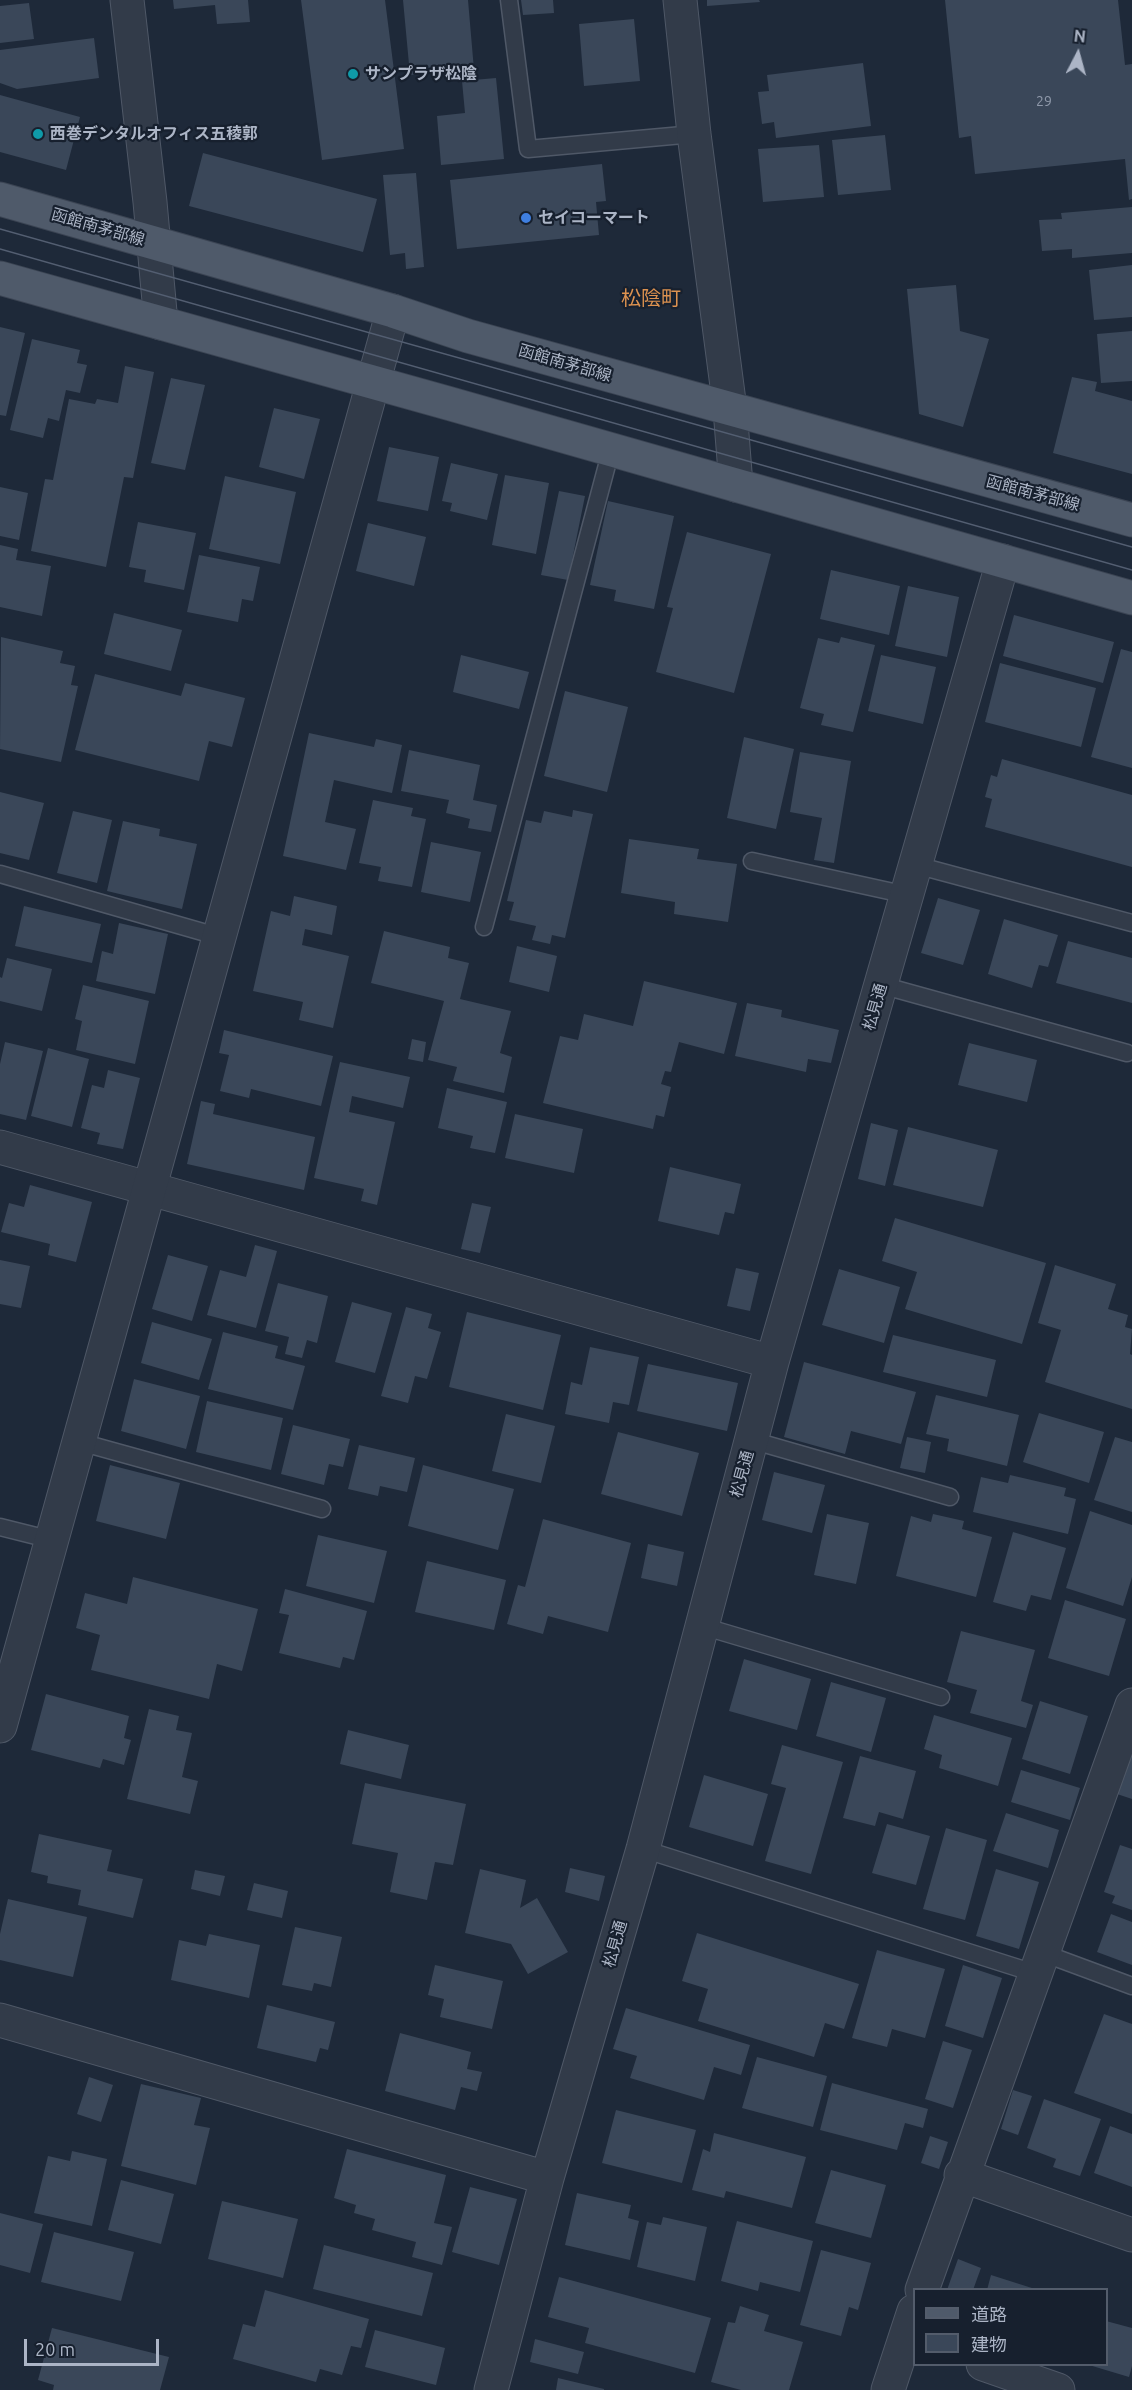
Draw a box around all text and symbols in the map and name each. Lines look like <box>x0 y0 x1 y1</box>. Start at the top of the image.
north arrow <box>1048 24 1108 84</box>
text: N <box>1073 27 1087 46</box>
place label: サンプラザ松陰 <box>365 64 477 84</box>
marker: サンプラザ松陰 <box>346 67 360 81</box>
house number: 29 <box>1036 93 1052 109</box>
place label: 西巻デンタルオフィス五稜郭 <box>50 124 258 144</box>
marker: 西巻デンタルオフィス五稜郭 <box>31 127 45 141</box>
street label: 函館南茅部線 <box>49 205 147 249</box>
place label: セイコーマート <box>538 208 650 228</box>
marker: セイコーマート <box>519 211 533 225</box>
district label: 松陰町 <box>621 286 681 310</box>
street label: 函館南茅部線 <box>516 341 614 385</box>
street label: 函館南茅部線 <box>984 471 1082 515</box>
street label: 松見通 <box>859 981 891 1033</box>
street label: 松見通 <box>727 1448 757 1500</box>
street label: 松見通 <box>599 1918 631 1970</box>
legend <box>913 2288 1108 2366</box>
text: 道路 <box>971 2304 1007 2324</box>
scale bar <box>27 2327 162 2365</box>
text: 建物 <box>971 2334 1007 2354</box>
text: 20 m <box>35 2339 75 2359</box>

